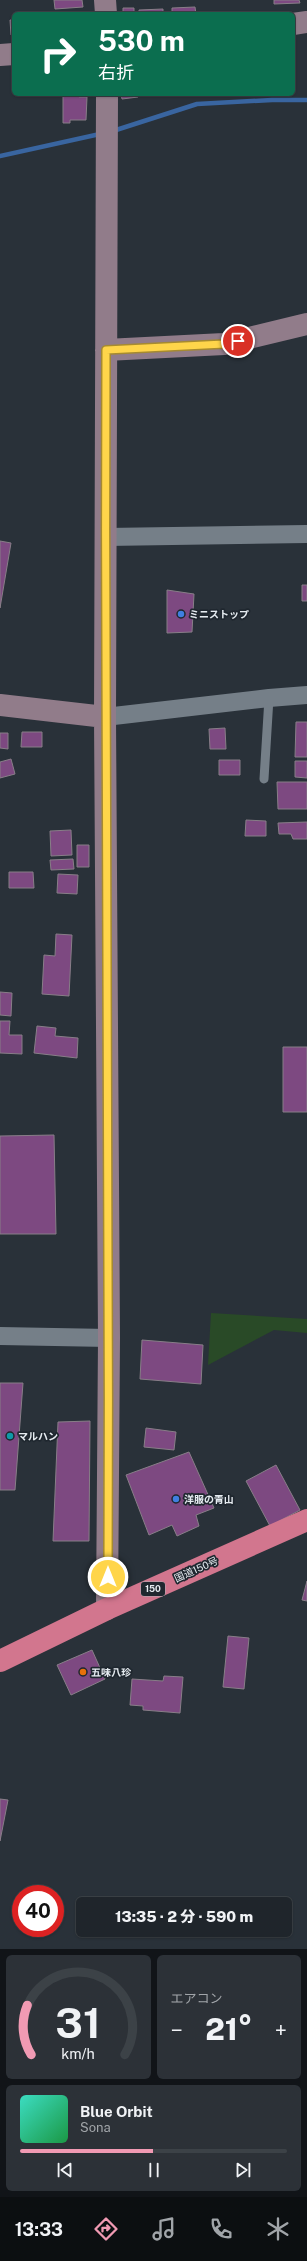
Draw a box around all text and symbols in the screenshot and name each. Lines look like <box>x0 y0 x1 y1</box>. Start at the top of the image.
text: 530 m <box>98 24 185 57</box>
icon: right <box>32 28 84 80</box>
text: 右折 <box>98 62 134 83</box>
pin <box>221 324 255 358</box>
icon: arrive <box>227 330 249 352</box>
place label: ミニストップ <box>189 608 249 620</box>
marker: ミニストップ <box>176 609 186 619</box>
place label: マルハン <box>18 1430 58 1442</box>
marker: マルハン <box>5 1431 15 1441</box>
place label: 洋服の青山 <box>184 1493 234 1505</box>
marker: 洋服の青山 <box>171 1494 181 1504</box>
street label: 国道150号 <box>172 1554 220 1584</box>
position arrow <box>87 1556 129 1598</box>
road number: 150 <box>141 1582 165 1596</box>
place label: 五味八珍 <box>91 1666 132 1678</box>
marker: 五味八珍 <box>78 1667 88 1677</box>
speed limit sign: 40 <box>12 1885 64 1937</box>
text: 13:35 · 2 分 · 590 m <box>115 1908 253 1925</box>
text: エアコン <box>171 1991 223 2006</box>
text: 31 <box>56 1998 101 2047</box>
text: 21° <box>205 2011 252 2047</box>
text: − <box>171 2017 183 2043</box>
text: + <box>275 2017 287 2043</box>
text: km/h <box>61 2045 95 2062</box>
text: Blue Orbit <box>80 2103 153 2120</box>
text: Sona <box>80 2120 111 2135</box>
icon: previous <box>54 2159 76 2181</box>
icon: pause <box>143 2159 165 2181</box>
icon: next <box>232 2159 254 2181</box>
icon: directions <box>92 2215 120 2243</box>
icon: music <box>150 2215 178 2243</box>
icon: phone <box>207 2215 235 2243</box>
icon: climate <box>264 2215 292 2243</box>
text: 13:33 <box>15 2219 63 2240</box>

